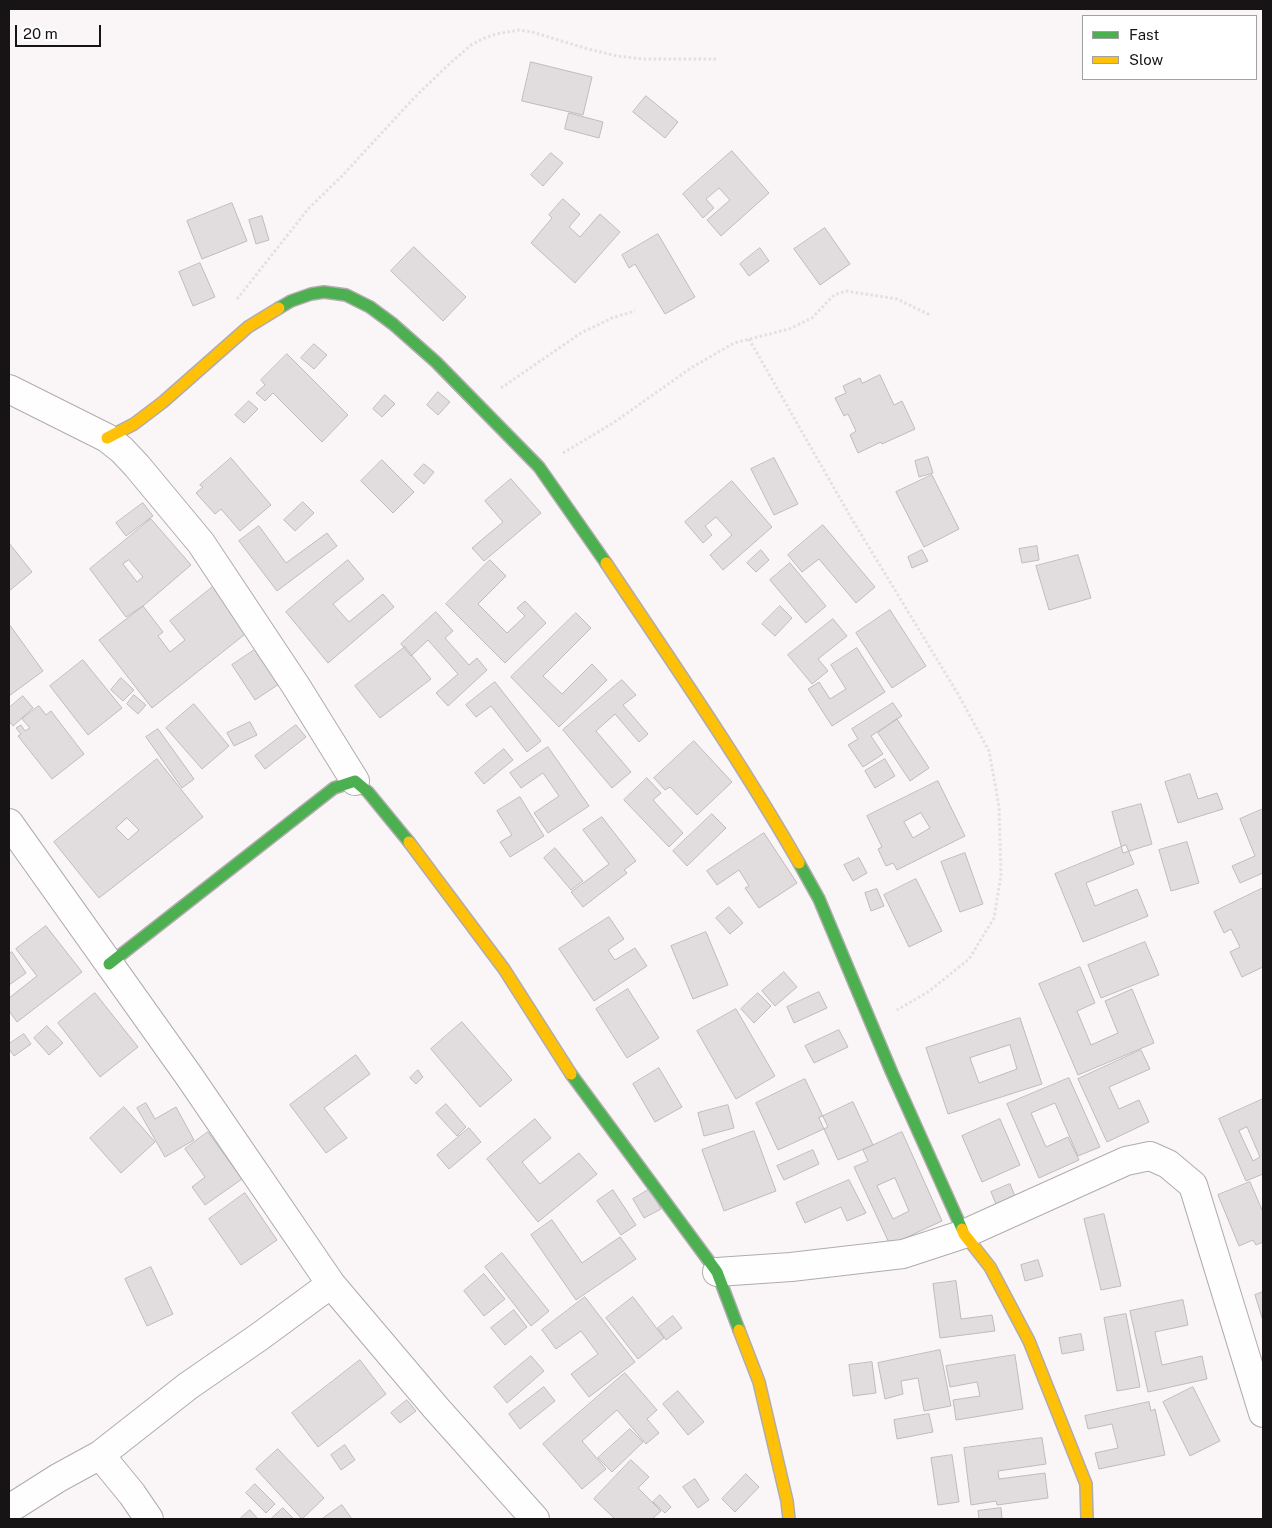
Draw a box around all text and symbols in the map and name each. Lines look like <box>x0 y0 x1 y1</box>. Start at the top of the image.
scale bar <box>18 15 104 47</box>
legend <box>1082 15 1257 80</box>
text: 20 m <box>23 25 58 42</box>
text: Fast <box>1129 26 1159 43</box>
text: Slow <box>1129 51 1163 68</box>

